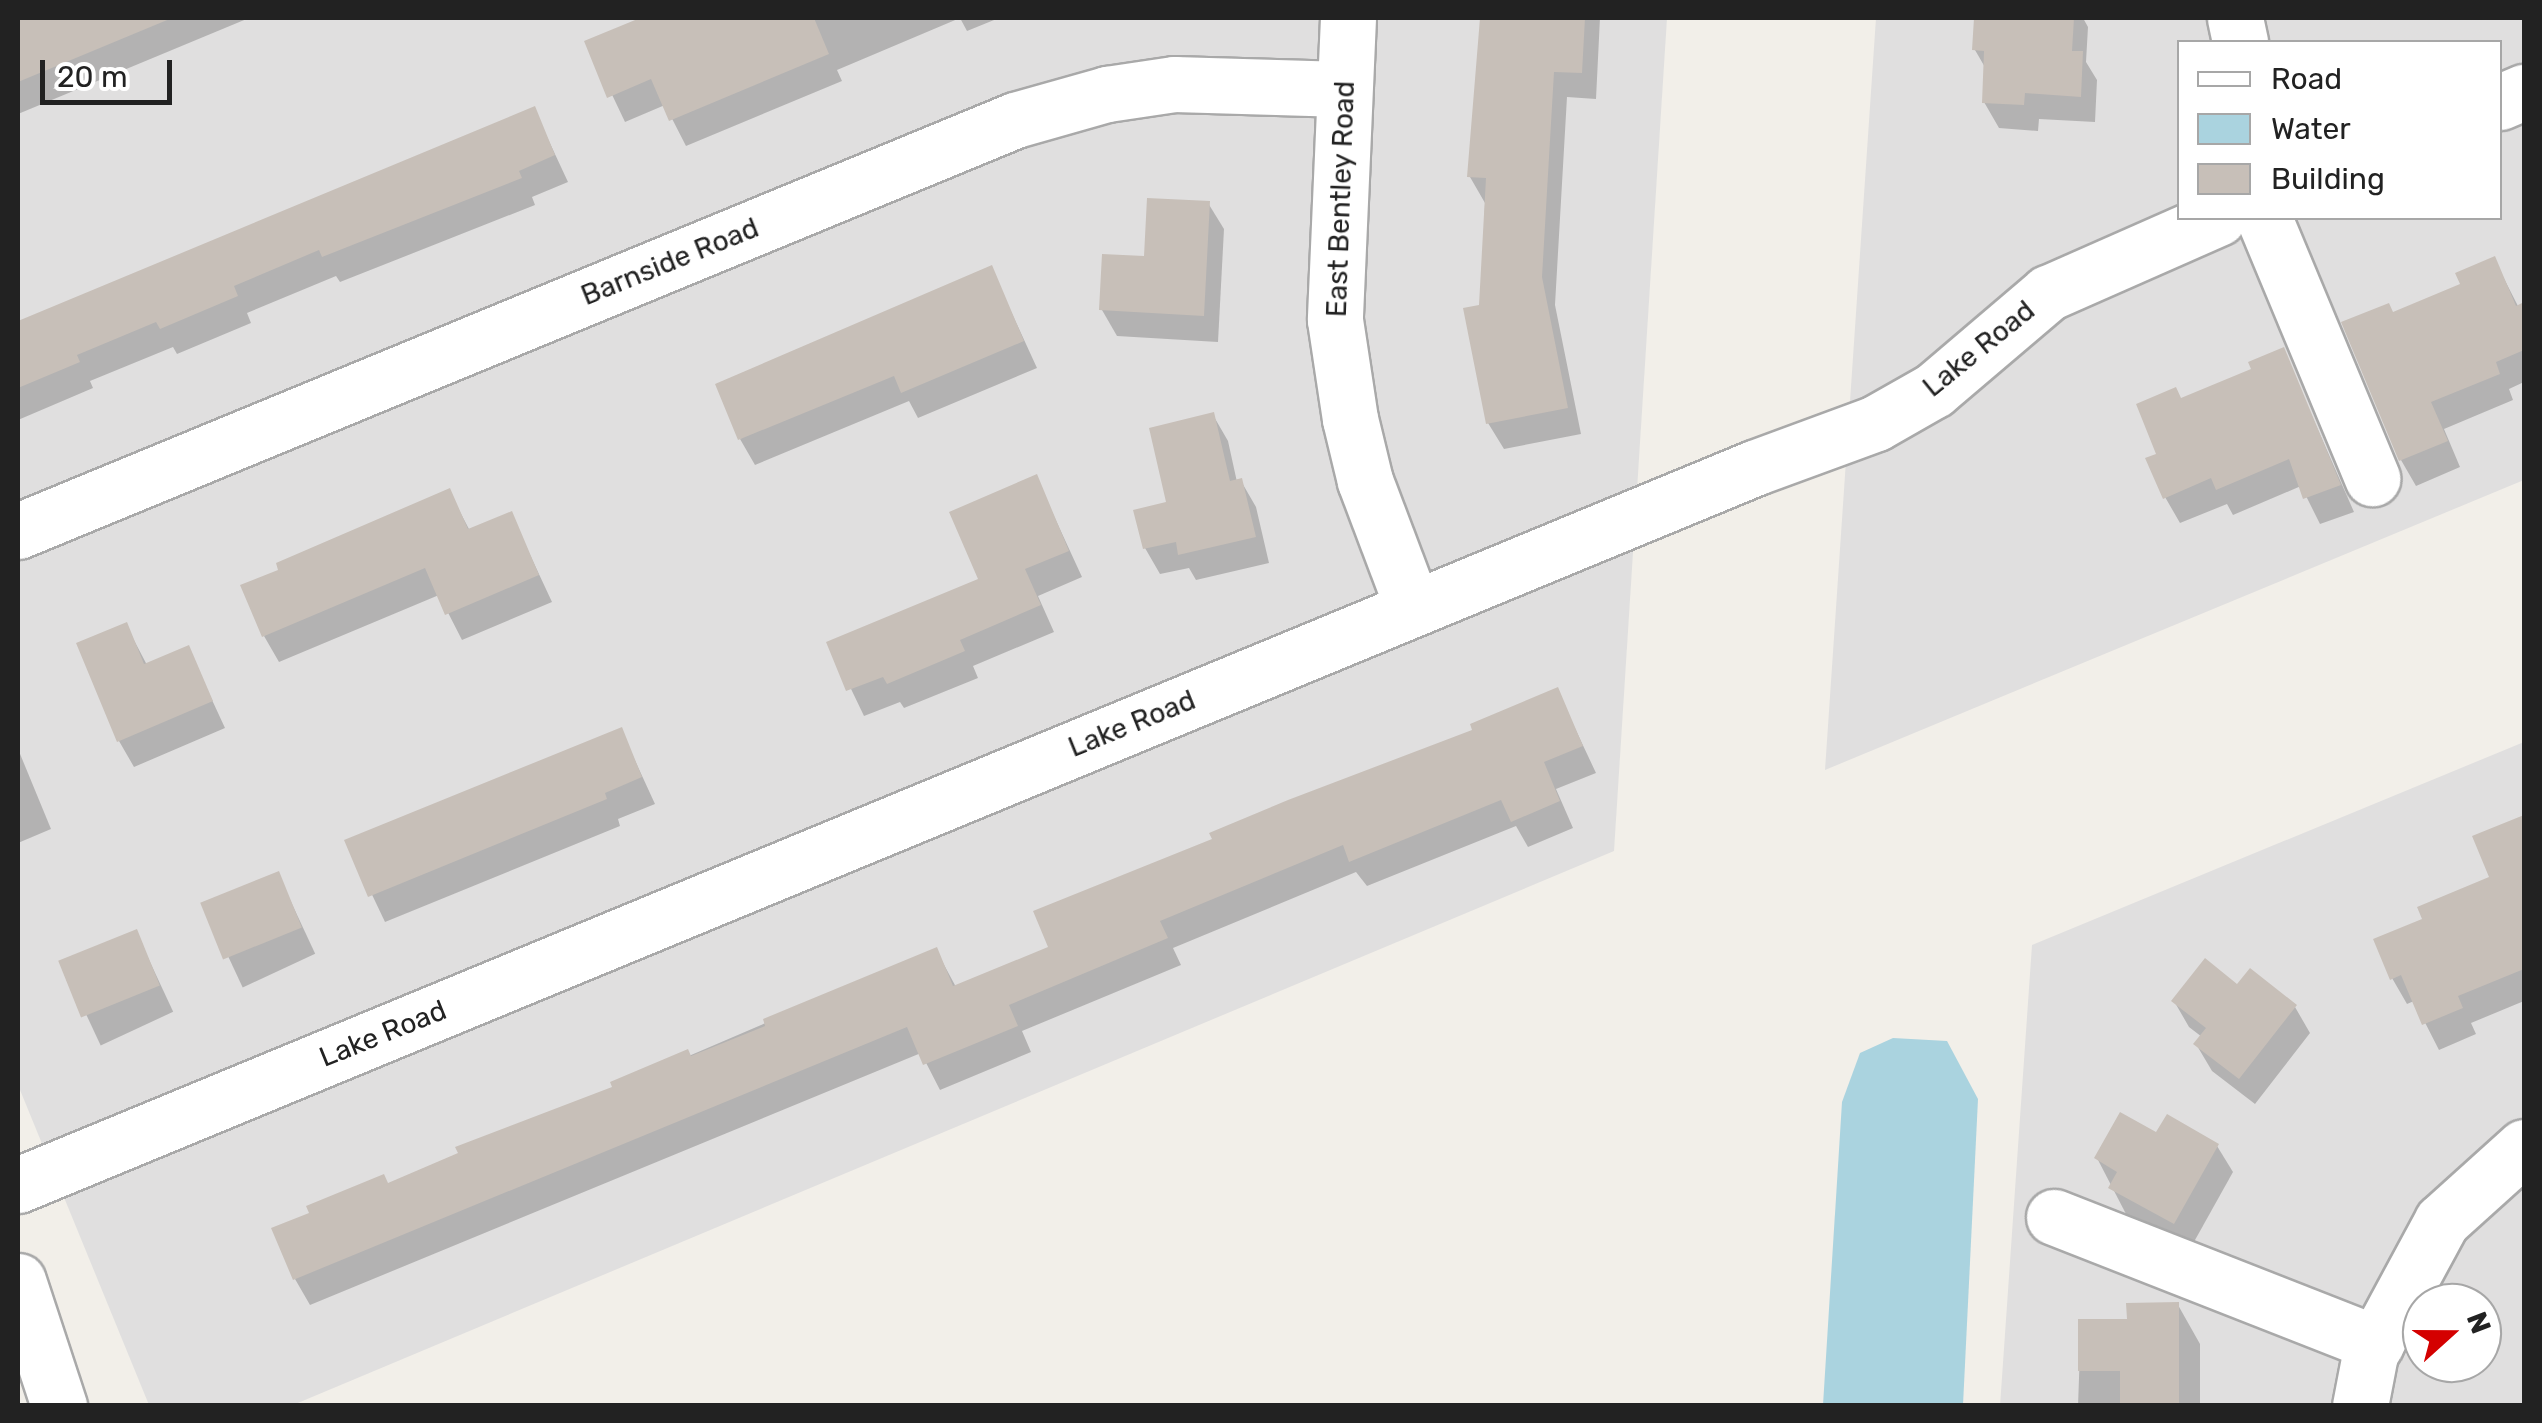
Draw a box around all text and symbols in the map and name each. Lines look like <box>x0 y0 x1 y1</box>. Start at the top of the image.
scale bar <box>45 40 178 102</box>
legend <box>2177 40 2502 220</box>
text: 20 m <box>57 59 128 95</box>
text: Road <box>2271 61 2342 97</box>
street label: East Bentley Road <box>1320 80 1362 318</box>
text: Water <box>2271 111 2351 147</box>
text: Building <box>2271 161 2385 197</box>
street label: Barnside Road <box>576 211 764 313</box>
street label: Lake Road <box>1916 294 2042 404</box>
street label: Lake Road <box>1064 683 1200 765</box>
street label: Lake Road <box>315 993 451 1075</box>
north arrow <box>2402 1283 2502 1383</box>
text: N <box>2460 1307 2498 1338</box>

